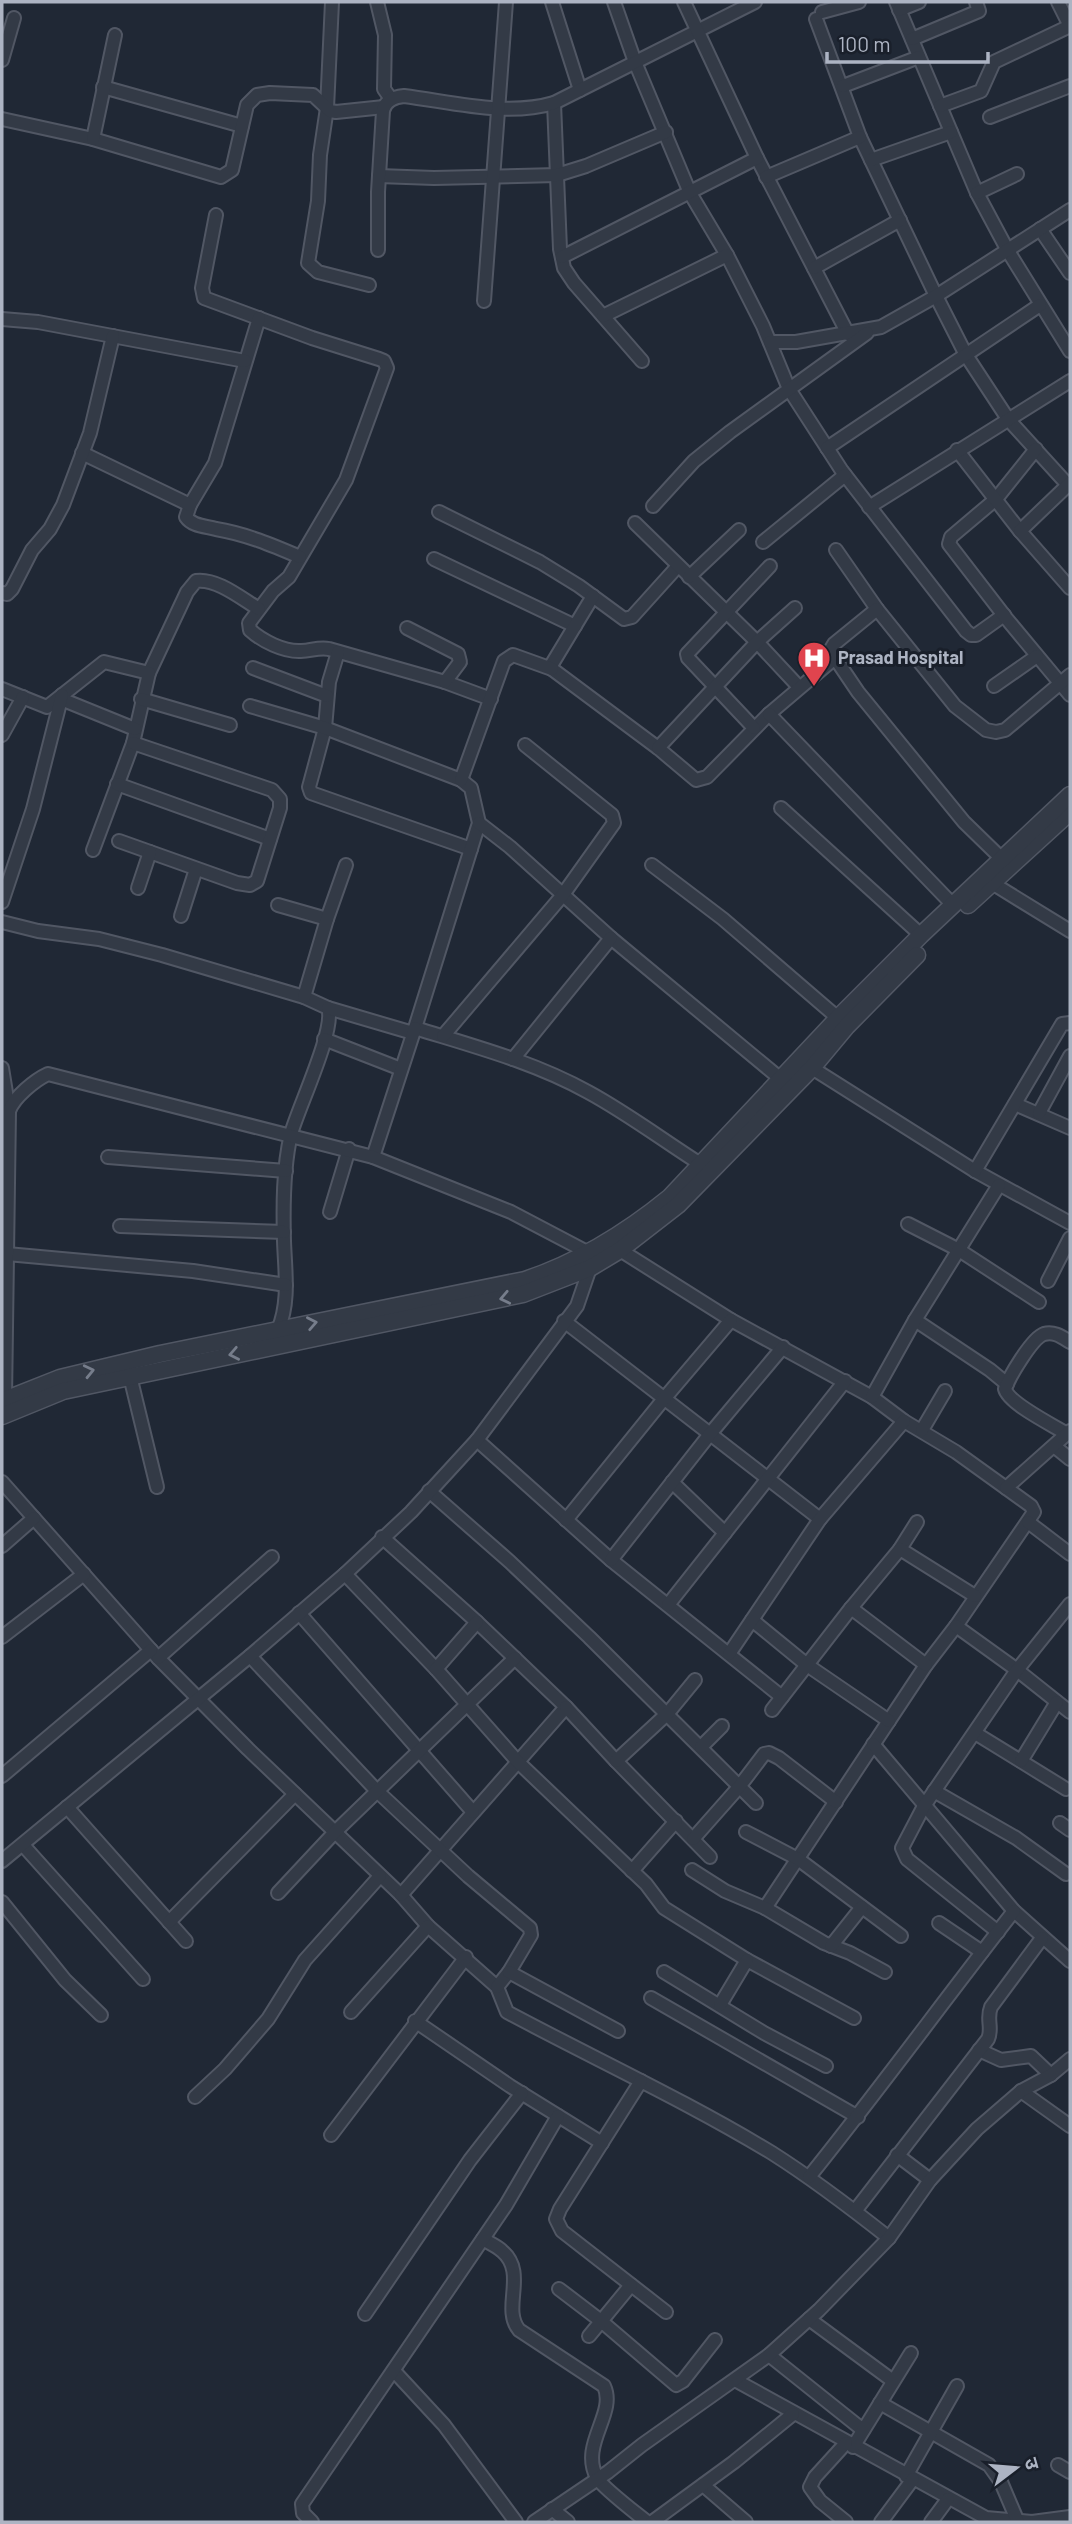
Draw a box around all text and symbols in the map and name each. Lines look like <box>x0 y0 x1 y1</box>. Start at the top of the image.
scale bar <box>827 21 988 65</box>
text: 100 m <box>838 31 891 56</box>
hospital icon: Prasad Hospital <box>795 639 833 688</box>
place label: Prasad Hospital <box>838 646 963 668</box>
one-way arrow <box>499 1290 511 1305</box>
one-way arrow <box>306 1317 318 1332</box>
one-way arrow <box>228 1346 240 1361</box>
one-way arrow <box>83 1365 95 1379</box>
north arrow <box>981 2433 1051 2503</box>
text: उ <box>1020 2455 1046 2473</box>

